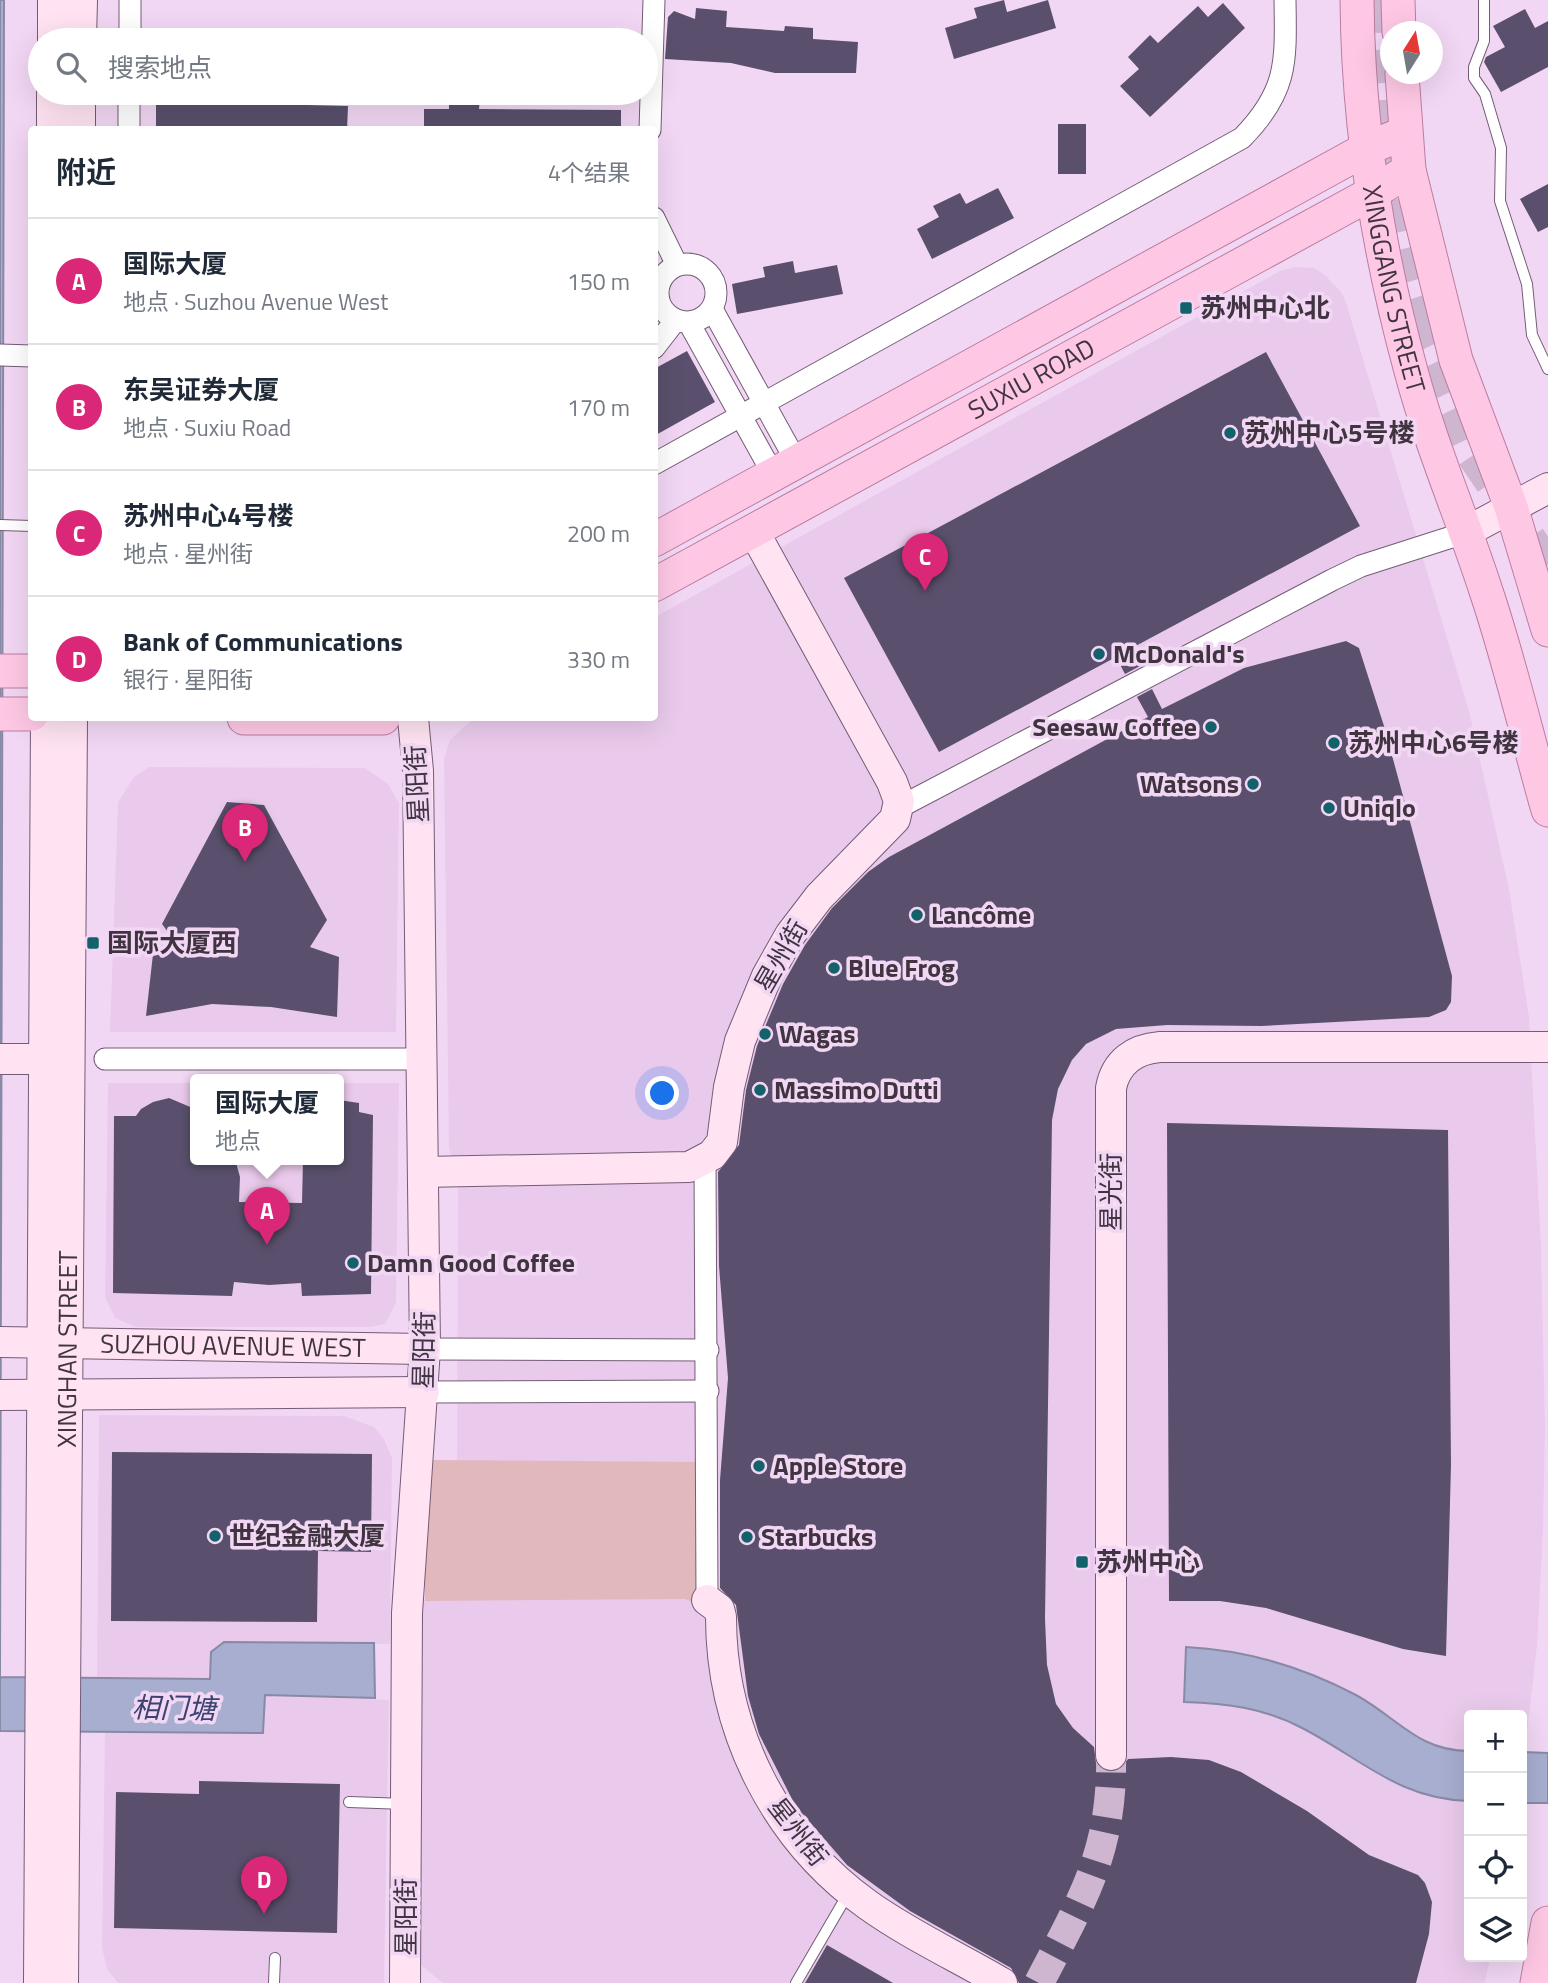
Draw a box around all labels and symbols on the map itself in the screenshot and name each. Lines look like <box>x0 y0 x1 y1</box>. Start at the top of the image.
north arrow <box>1380 21 1443 84</box>
street label: XINGGANG STREET <box>1353 182 1436 398</box>
place label: 苏州中心北 <box>1200 288 1330 327</box>
marker: 苏州中心北 <box>1178 300 1194 316</box>
street label: SUXIU ROAD <box>961 328 1102 429</box>
place label: 苏州中心5号楼 <box>1244 413 1415 452</box>
marker: 苏州中心5号楼 <box>1222 425 1238 441</box>
pin: C <box>902 533 948 591</box>
place label: McDonald's <box>1113 634 1245 673</box>
marker: McDonald's <box>1091 646 1107 662</box>
place label: Seesaw Coffee <box>1032 707 1197 746</box>
marker: Seesaw Coffee <box>1203 719 1219 735</box>
place label: 苏州中心6号楼 <box>1348 723 1519 762</box>
marker: 苏州中心6号楼 <box>1326 735 1342 751</box>
street label: 星阳街 <box>395 744 438 824</box>
place label: Watsons <box>1140 764 1239 803</box>
marker: Watsons <box>1245 776 1261 792</box>
place label: Uniqlo <box>1343 788 1416 827</box>
marker: Uniqlo <box>1321 800 1337 816</box>
pin: B <box>222 804 268 862</box>
place label: Lancôme <box>931 895 1031 934</box>
marker: Lancôme <box>909 907 925 923</box>
street label: 星州街 <box>744 912 817 999</box>
place label: 国际大厦西 <box>107 923 237 962</box>
marker: 国际大厦西 <box>85 935 101 951</box>
place label: Blue Frog <box>848 948 955 987</box>
marker: Blue Frog <box>826 960 842 976</box>
place label: Wagas <box>779 1014 856 1053</box>
marker: Wagas <box>757 1026 773 1042</box>
place label: Massimo Dutti <box>774 1070 939 1109</box>
your location <box>645 1076 679 1110</box>
marker: Massimo Dutti <box>752 1082 768 1098</box>
street label: 星光街 <box>1091 1153 1130 1231</box>
pin: A <box>244 1187 290 1245</box>
place label: Damn Good Coffee <box>367 1243 575 1282</box>
street label: XINGHAN STREET <box>47 1250 87 1448</box>
marker: Damn Good Coffee <box>345 1255 361 1271</box>
street label: 星阳街 <box>403 1311 444 1389</box>
street label: SUZHOU AVENUE WEST <box>100 1324 367 1367</box>
place label: Apple Store <box>773 1446 903 1485</box>
marker: Apple Store <box>751 1458 767 1474</box>
place label: 世纪金融大厦 <box>229 1516 385 1555</box>
place label: Starbucks <box>761 1517 873 1556</box>
marker: 世纪金融大厦 <box>207 1528 223 1544</box>
marker: Starbucks <box>739 1529 755 1545</box>
place label: 苏州中心 <box>1096 1542 1200 1581</box>
marker: 苏州中心 <box>1074 1554 1090 1570</box>
water label: 相门塘 <box>132 1685 220 1730</box>
street label: 星州街 <box>759 1789 838 1874</box>
pin: D <box>241 1856 287 1914</box>
street label: 星阳街 <box>386 1878 425 1956</box>

